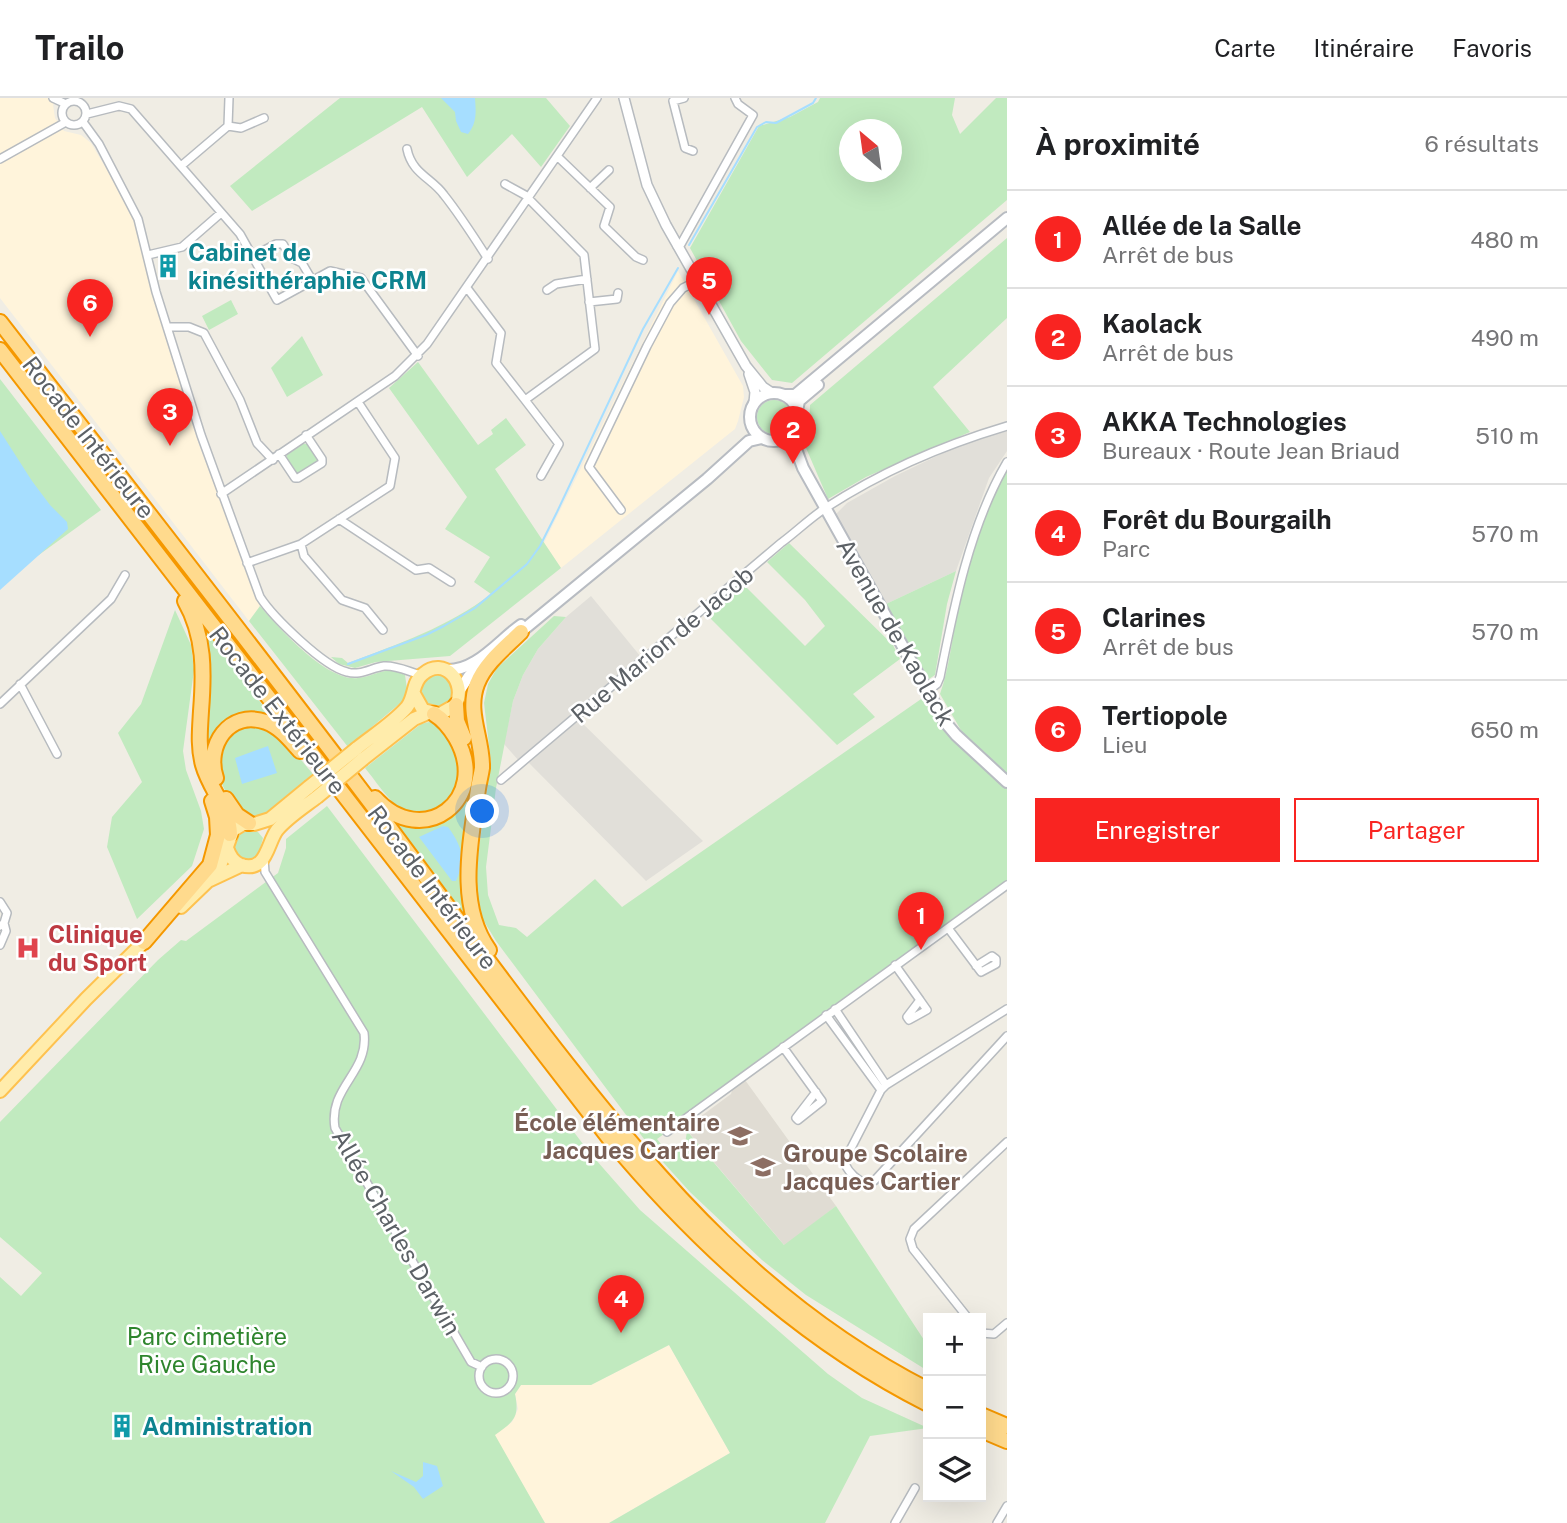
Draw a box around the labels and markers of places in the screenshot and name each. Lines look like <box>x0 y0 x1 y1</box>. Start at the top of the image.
place label: Cabinet de kinésithéraphie CRM <box>188 238 427 294</box>
building icon: Cabinet de kinésithéraphie CRM <box>154 252 182 280</box>
pin: 5 <box>686 257 732 315</box>
pin: 6 <box>67 279 113 337</box>
pin: 3 <box>147 388 193 446</box>
pin: 2 <box>770 406 816 464</box>
pin: 1 <box>898 892 944 950</box>
place label: Clinique du Sport <box>48 920 147 976</box>
hospital icon: Clinique du Sport <box>14 934 42 962</box>
place label: École élémentaire Jacques Cartier <box>514 1108 720 1164</box>
school or university icon: École élémentaire Jacques Cartier <box>726 1122 754 1150</box>
place label: Groupe Scolaire Jacques Cartier <box>783 1139 968 1195</box>
school or university icon: Groupe Scolaire Jacques Cartier <box>749 1153 777 1181</box>
pin: 4 <box>598 1275 644 1333</box>
building icon: Administration <box>108 1412 136 1440</box>
place label: Administration <box>142 1412 312 1440</box>

